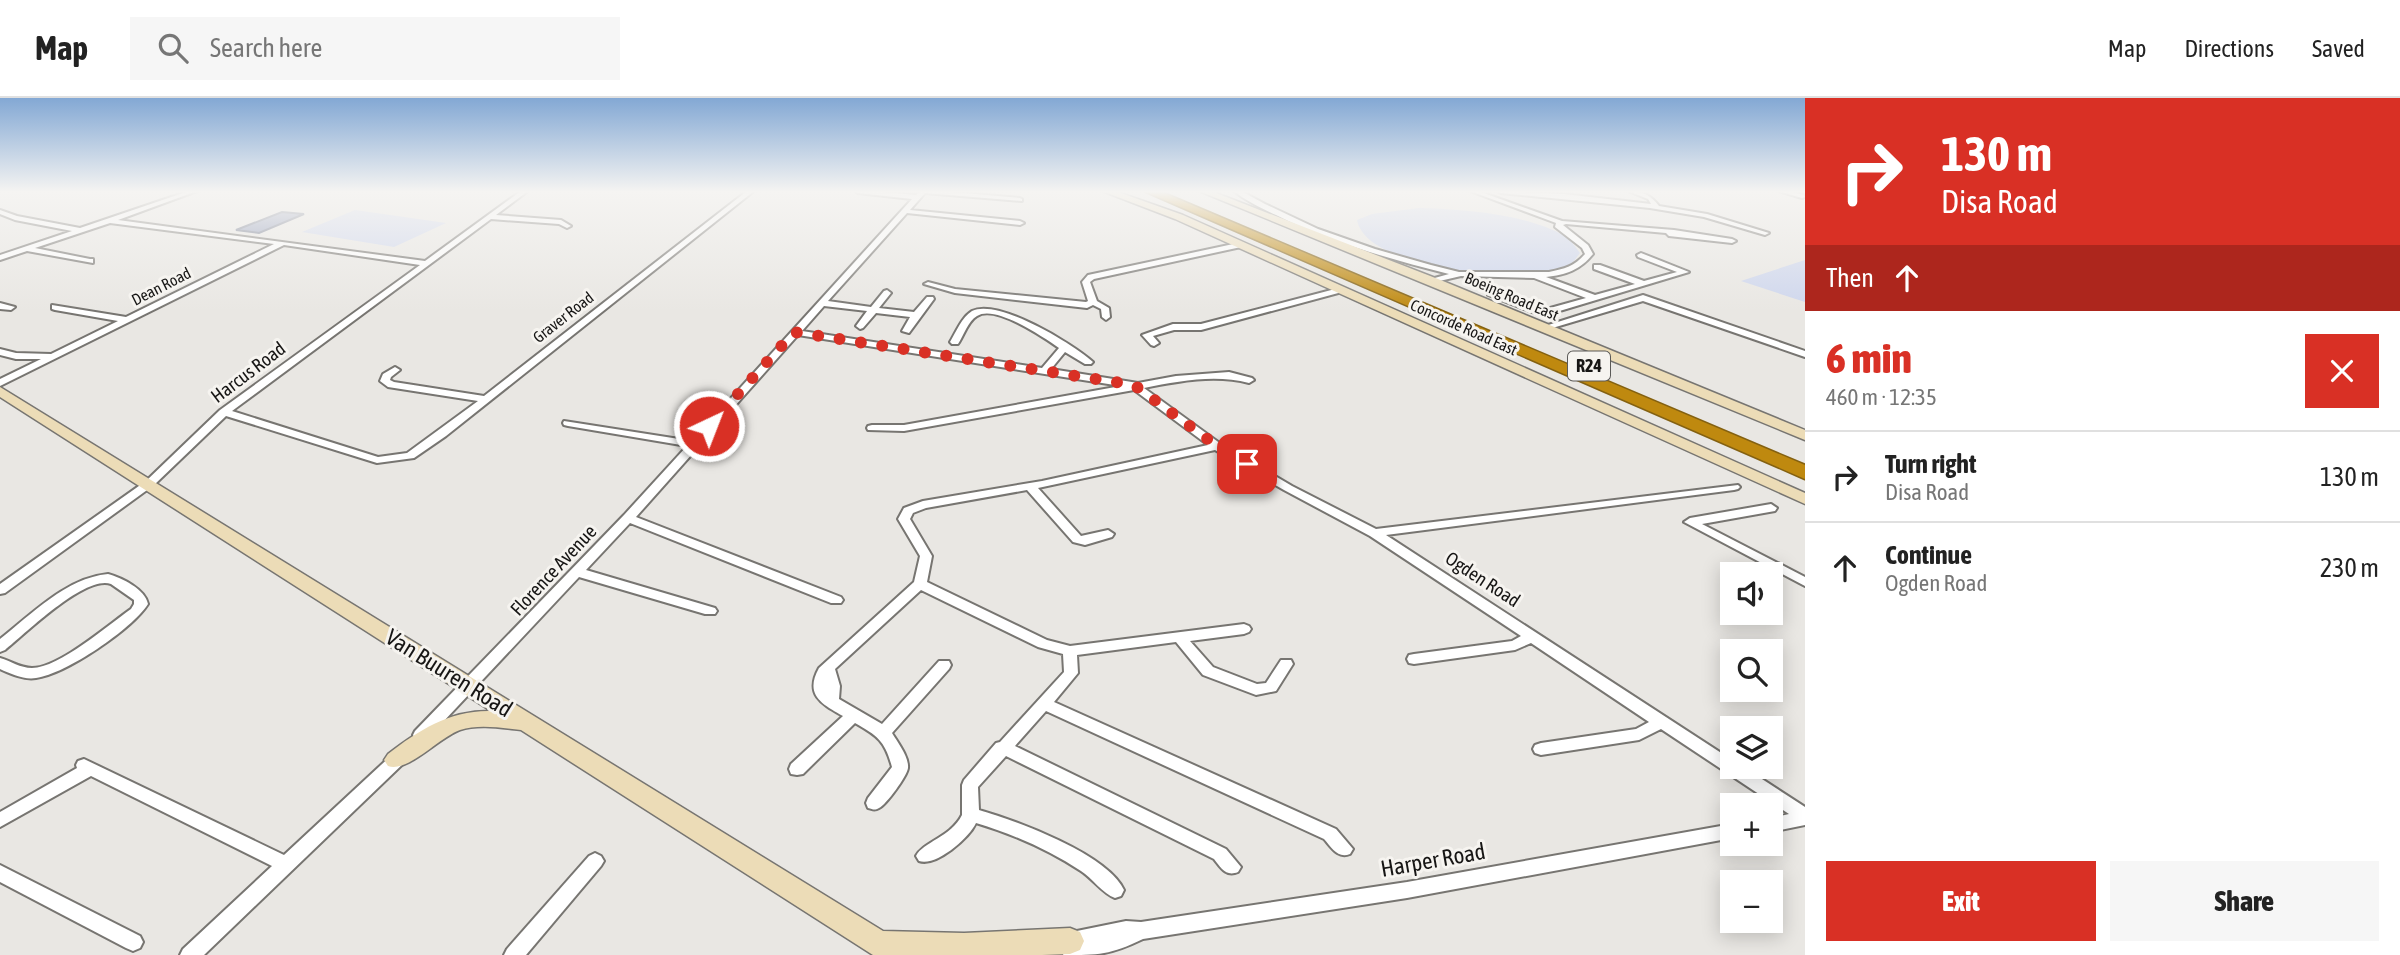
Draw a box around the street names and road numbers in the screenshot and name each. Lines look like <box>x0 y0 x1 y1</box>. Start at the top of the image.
street label: Dean Road <box>128 263 194 309</box>
street label: Boeing Road East <box>1462 268 1562 325</box>
street label: Graver Road <box>529 288 597 346</box>
street label: Concorde Road East <box>1408 295 1521 359</box>
street label: Harcus Road <box>207 337 289 407</box>
road number: R24 <box>1568 352 1610 380</box>
street label: Florence Avenue <box>505 520 601 620</box>
street label: Ogden Road <box>1442 547 1524 611</box>
street label: Van Buuren Road <box>381 624 517 722</box>
street label: Harper Road <box>1379 838 1487 882</box>

